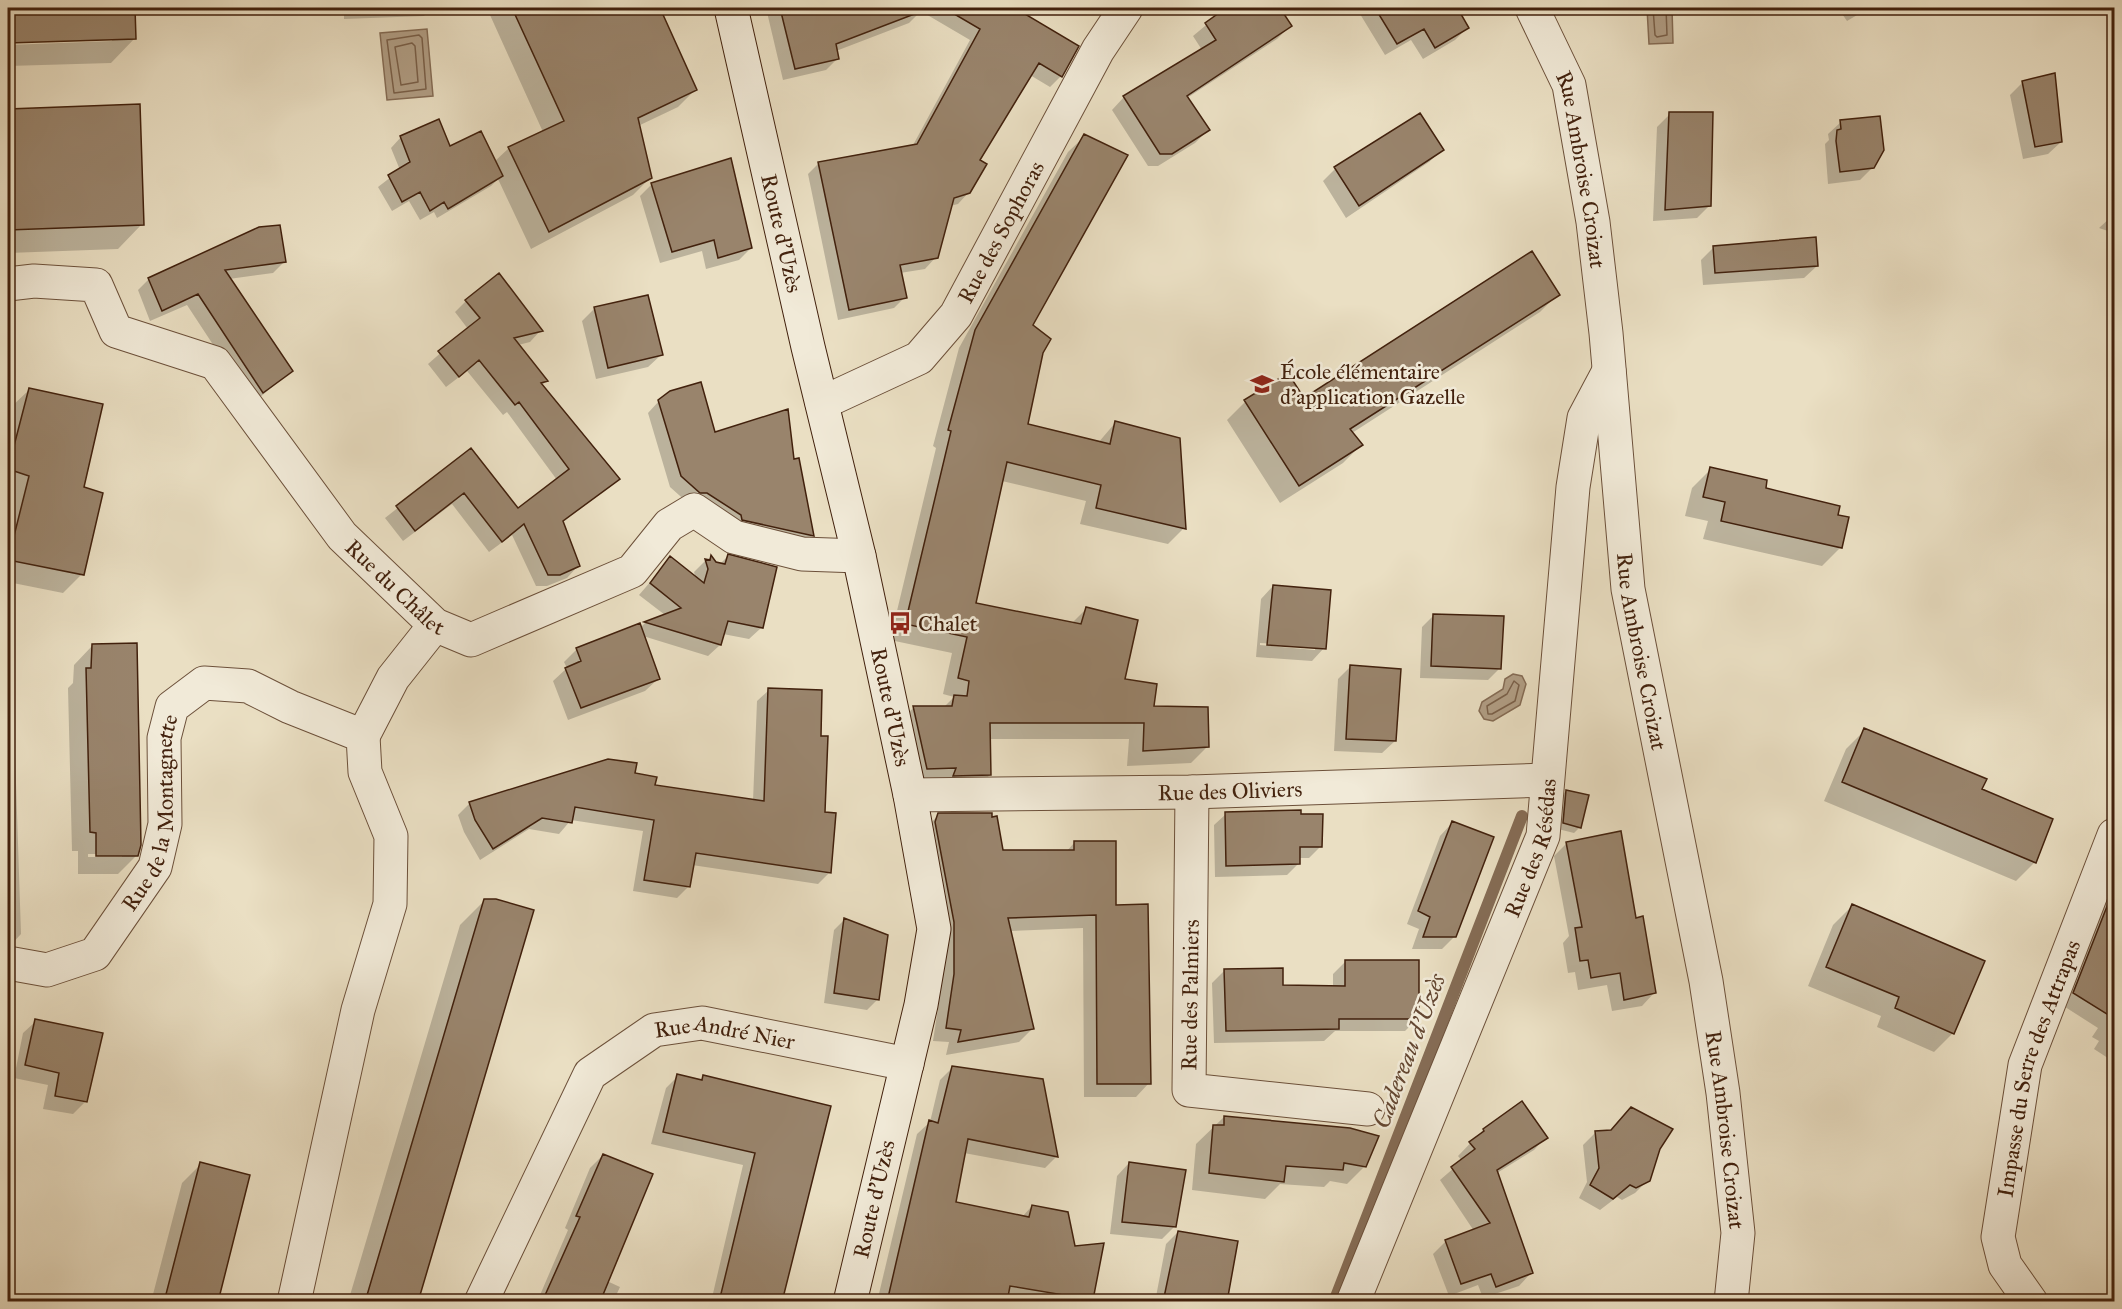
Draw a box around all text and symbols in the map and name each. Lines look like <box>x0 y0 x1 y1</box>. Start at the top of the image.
street label: Rue Ambroise Croizat <box>1551 66 1612 270</box>
street label: Rue des Sophoras <box>951 156 1050 308</box>
street label: Route d'Uzès <box>756 171 809 295</box>
place label: École élémentaire d'application Gazelle <box>1280 358 1465 410</box>
school or university icon: École élémentaire d'application Gazelle <box>1249 371 1275 397</box>
street label: Rue du Châlet <box>340 533 449 641</box>
street label: Rue Ambroise Croizat <box>1611 552 1673 752</box>
bus stop icon: Chalet <box>887 610 913 636</box>
place label: Chalet <box>918 610 978 637</box>
street label: Route d'Uzès <box>865 645 917 769</box>
street label: Rue de la Montagnette <box>115 711 183 916</box>
street label: Rue des Oliviers <box>1158 775 1303 806</box>
street label: Rue des Résédas <box>1498 777 1561 921</box>
street label: Rue des Palmiers <box>1175 919 1205 1071</box>
street label: Impasse du Serre des Attrapas <box>1991 936 2086 1199</box>
water label: Cadereau d'Uzès <box>1366 969 1453 1132</box>
street label: Rue André Nier <box>652 1008 798 1055</box>
street label: Rue Ambroise Croizat <box>1700 1029 1751 1231</box>
street label: Route d'Uzès <box>847 1137 901 1261</box>

